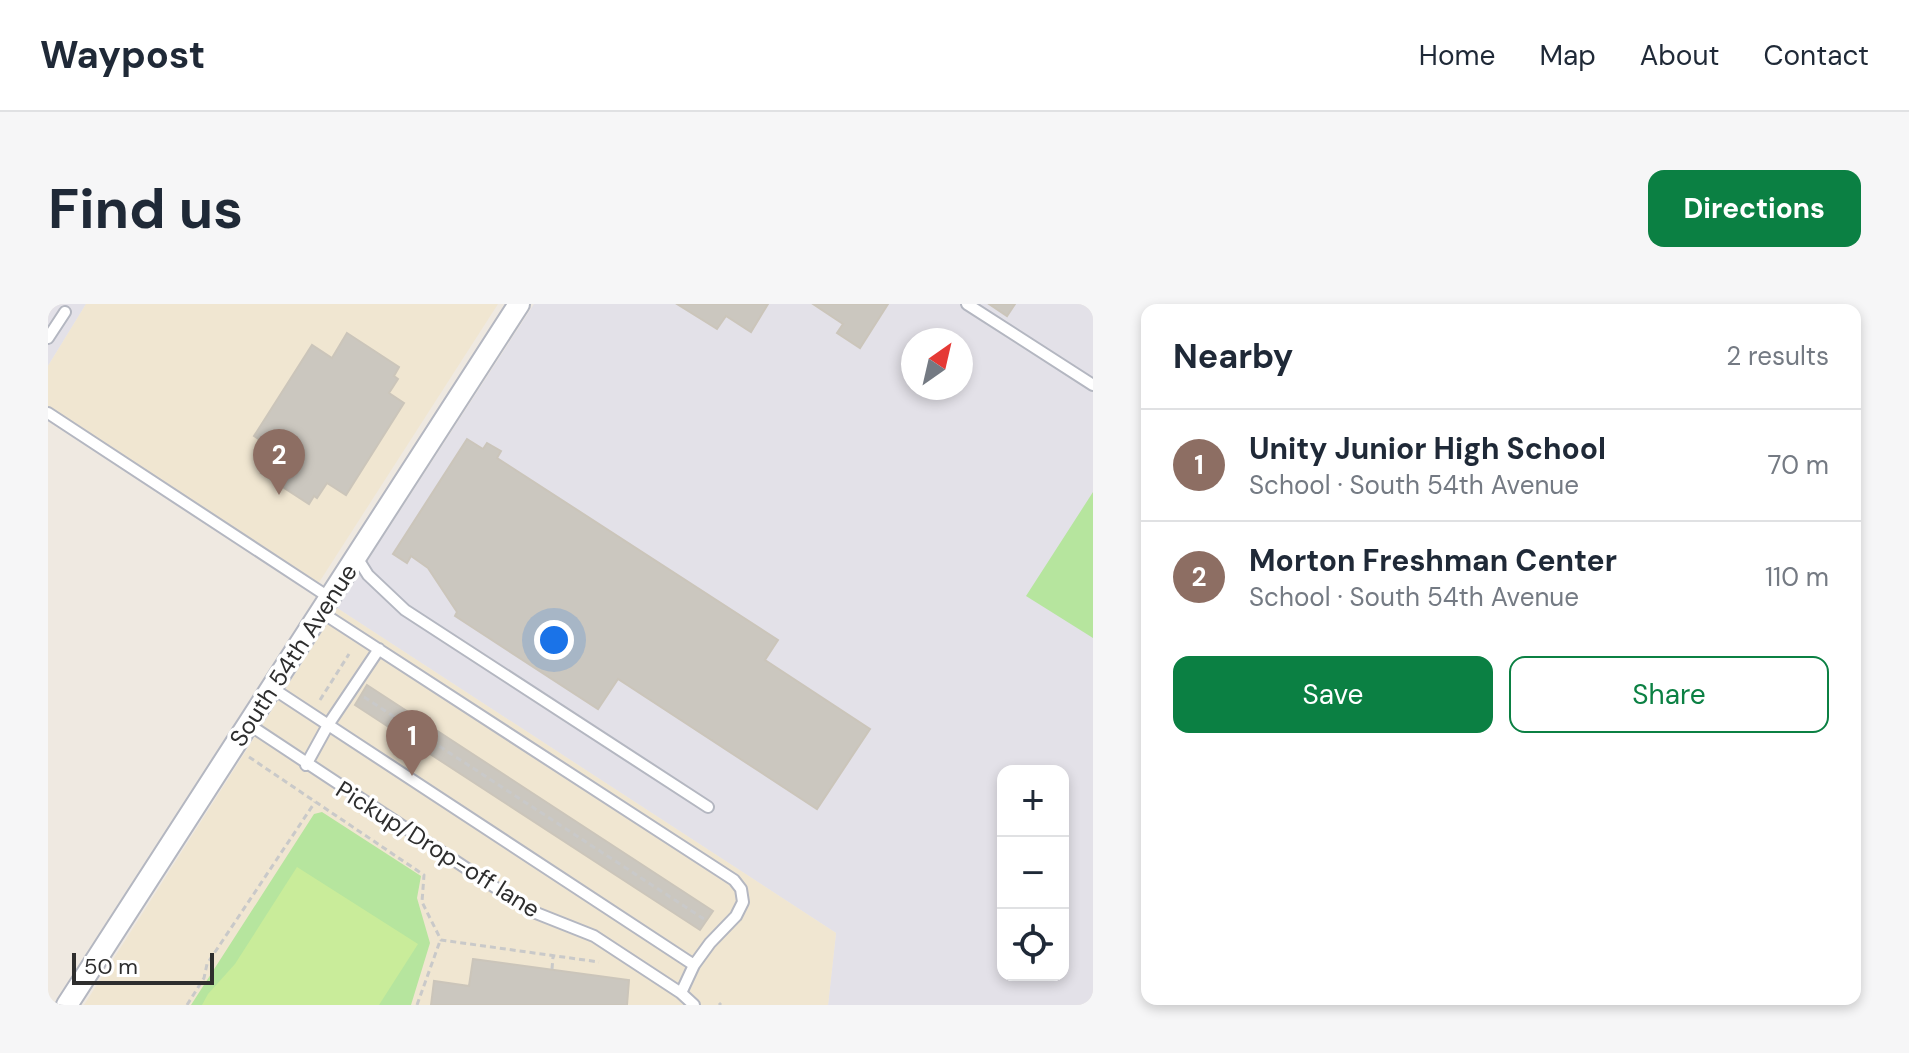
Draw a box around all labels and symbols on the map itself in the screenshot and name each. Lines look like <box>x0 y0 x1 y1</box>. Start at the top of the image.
north arrow <box>901 328 973 400</box>
pin: 2 <box>253 429 305 495</box>
street label: South 54th Avenue <box>222 558 364 752</box>
your location <box>534 620 574 660</box>
pin: 1 <box>386 710 438 776</box>
street label: Pickup/Drop-off lane <box>330 774 546 924</box>
scale bar <box>72 949 214 985</box>

